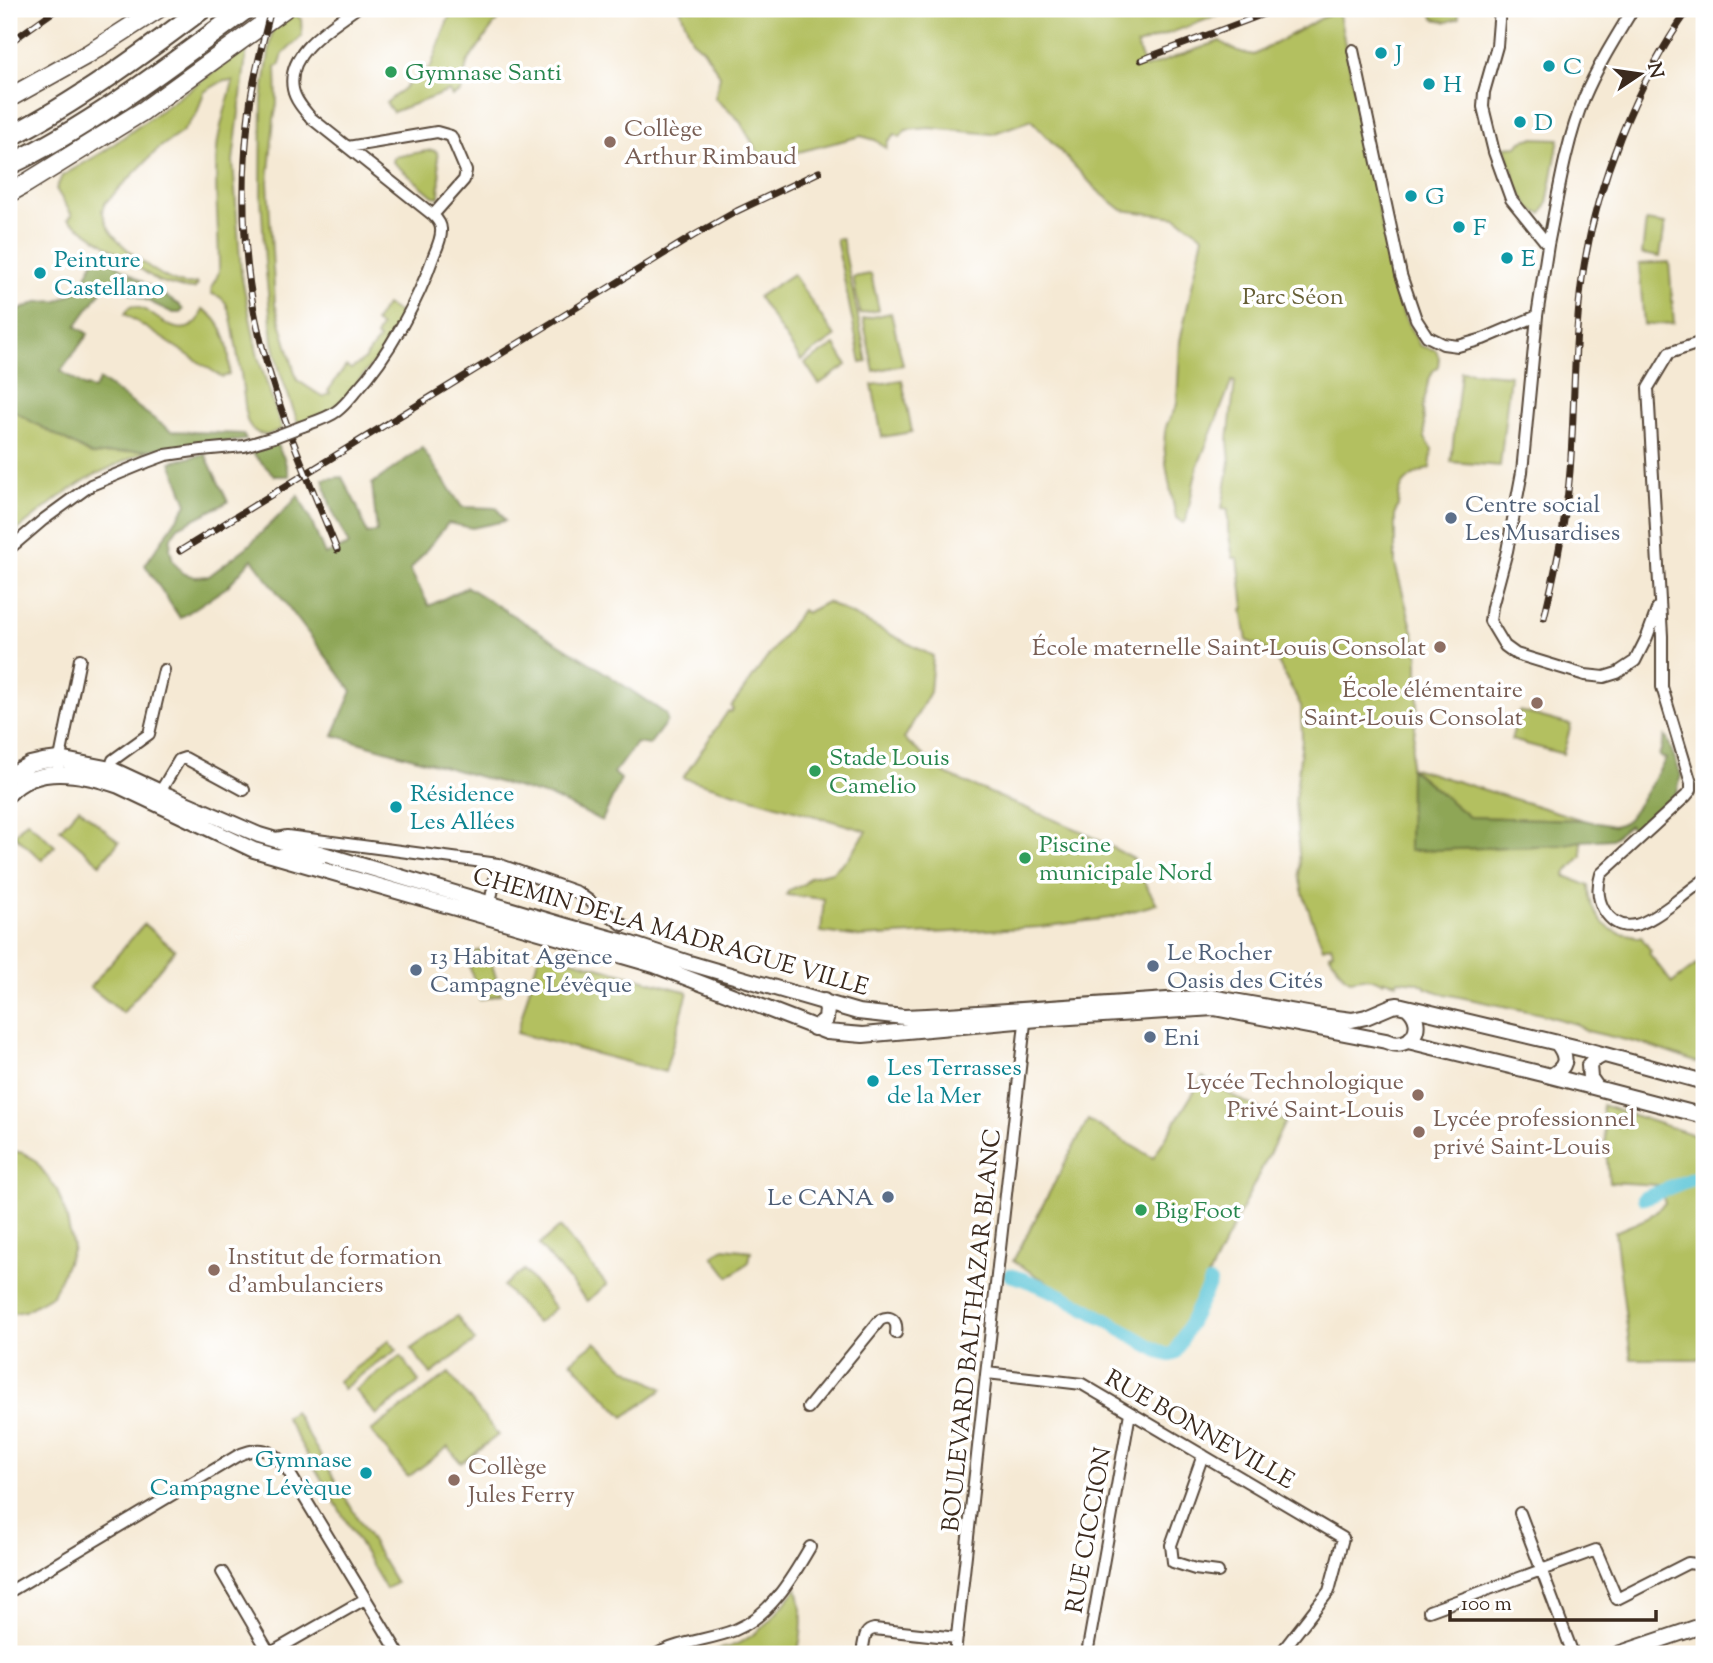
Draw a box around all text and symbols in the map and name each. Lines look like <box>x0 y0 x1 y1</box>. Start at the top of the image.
place label: J <box>1393 38 1402 72</box>
north arrow <box>1604 38 1674 108</box>
marker: J <box>1373 45 1389 61</box>
place label: C <box>1563 51 1582 85</box>
place label: Gymnase Santi <box>405 57 562 91</box>
marker: C <box>1541 58 1557 74</box>
text: N <box>1639 60 1669 81</box>
marker: Gymnase Santi <box>383 64 399 80</box>
place label: H <box>1443 69 1462 103</box>
marker: H <box>1421 76 1437 92</box>
place label: D <box>1534 107 1553 141</box>
place label: Collège Arthur Rimbaud <box>624 113 797 175</box>
marker: D <box>1512 114 1528 130</box>
marker: Collège Arthur Rimbaud <box>602 134 618 150</box>
place label: G <box>1425 181 1445 215</box>
marker: G <box>1403 188 1419 204</box>
place label: F <box>1473 212 1486 246</box>
marker: F <box>1451 219 1467 235</box>
place label: E <box>1521 243 1536 277</box>
place label: Peinture Castellano <box>54 244 164 306</box>
marker: E <box>1499 250 1515 266</box>
marker: Peinture Castellano <box>32 265 48 281</box>
park label: Parc Séon <box>1242 281 1344 315</box>
place label: Centre social Les Musardises <box>1465 489 1620 551</box>
marker: Centre social Les Musardises <box>1443 510 1459 526</box>
place label: École maternelle Saint-Louis Consolat <box>1032 632 1426 666</box>
marker: École maternelle Saint-Louis Consolat <box>1432 639 1448 655</box>
place label: École élémentaire Saint-Louis Consolat <box>1304 674 1523 736</box>
marker: École élémentaire Saint-Louis Consolat <box>1529 695 1545 711</box>
place label: Stade Louis Camelio <box>829 742 950 804</box>
marker: Stade Louis Camelio <box>807 763 823 779</box>
place label: Résidence Les Allées <box>410 778 515 840</box>
marker: Résidence Les Allées <box>388 799 404 815</box>
place label: Piscine municipale Nord <box>1039 829 1213 891</box>
marker: Piscine municipale Nord <box>1017 850 1033 866</box>
street label: CHEMIN DE LA MADRAGUE VILLE <box>469 860 873 1006</box>
place label: Le Rocher Oasis des Cités <box>1167 937 1323 999</box>
place label: 13 Habitat Agence Campagne Lévêque <box>430 941 632 1003</box>
marker: Le Rocher Oasis des Cités <box>1145 958 1161 974</box>
marker: 13 Habitat Agence Campagne Lévêque <box>408 962 424 978</box>
place label: Eni <box>1164 1022 1200 1056</box>
marker: Eni <box>1142 1029 1158 1045</box>
place label: Les Terrasses de la Mer <box>887 1052 1022 1114</box>
place label: Lycée Technologique Privé Saint-Louis <box>1187 1066 1404 1128</box>
marker: Les Terrasses de la Mer <box>865 1073 881 1089</box>
marker: Lycée Technologique Privé Saint-Louis <box>1410 1087 1426 1103</box>
place label: Lycée professionnel privé Saint-Louis <box>1433 1103 1636 1165</box>
marker: Lycée professionnel privé Saint-Louis <box>1411 1124 1427 1140</box>
street label: BOULEVARD BALTHAZAR BLANC <box>935 1127 1011 1534</box>
place label: Le CANA <box>767 1182 875 1216</box>
marker: Le CANA <box>880 1189 896 1205</box>
place label: Big Foot <box>1155 1195 1241 1229</box>
marker: Big Foot <box>1133 1202 1149 1218</box>
place label: Institut de formation d'ambulanciers <box>228 1241 442 1303</box>
marker: Institut de formation d'ambulanciers <box>206 1262 222 1278</box>
street label: RUE BONNEVILLE <box>1098 1363 1300 1499</box>
place label: Gymnase Campagne Lévèque <box>150 1444 352 1506</box>
street label: RUE CICCION <box>1059 1445 1121 1616</box>
place label: Collège Jules Ferry <box>466 1451 575 1513</box>
marker: Gymnase Campagne Lévèque <box>358 1465 374 1481</box>
marker: Collège Jules Ferry <box>446 1472 462 1488</box>
scale bar <box>1450 1579 1657 1623</box>
text: 100 m <box>1461 1590 1512 1620</box>

